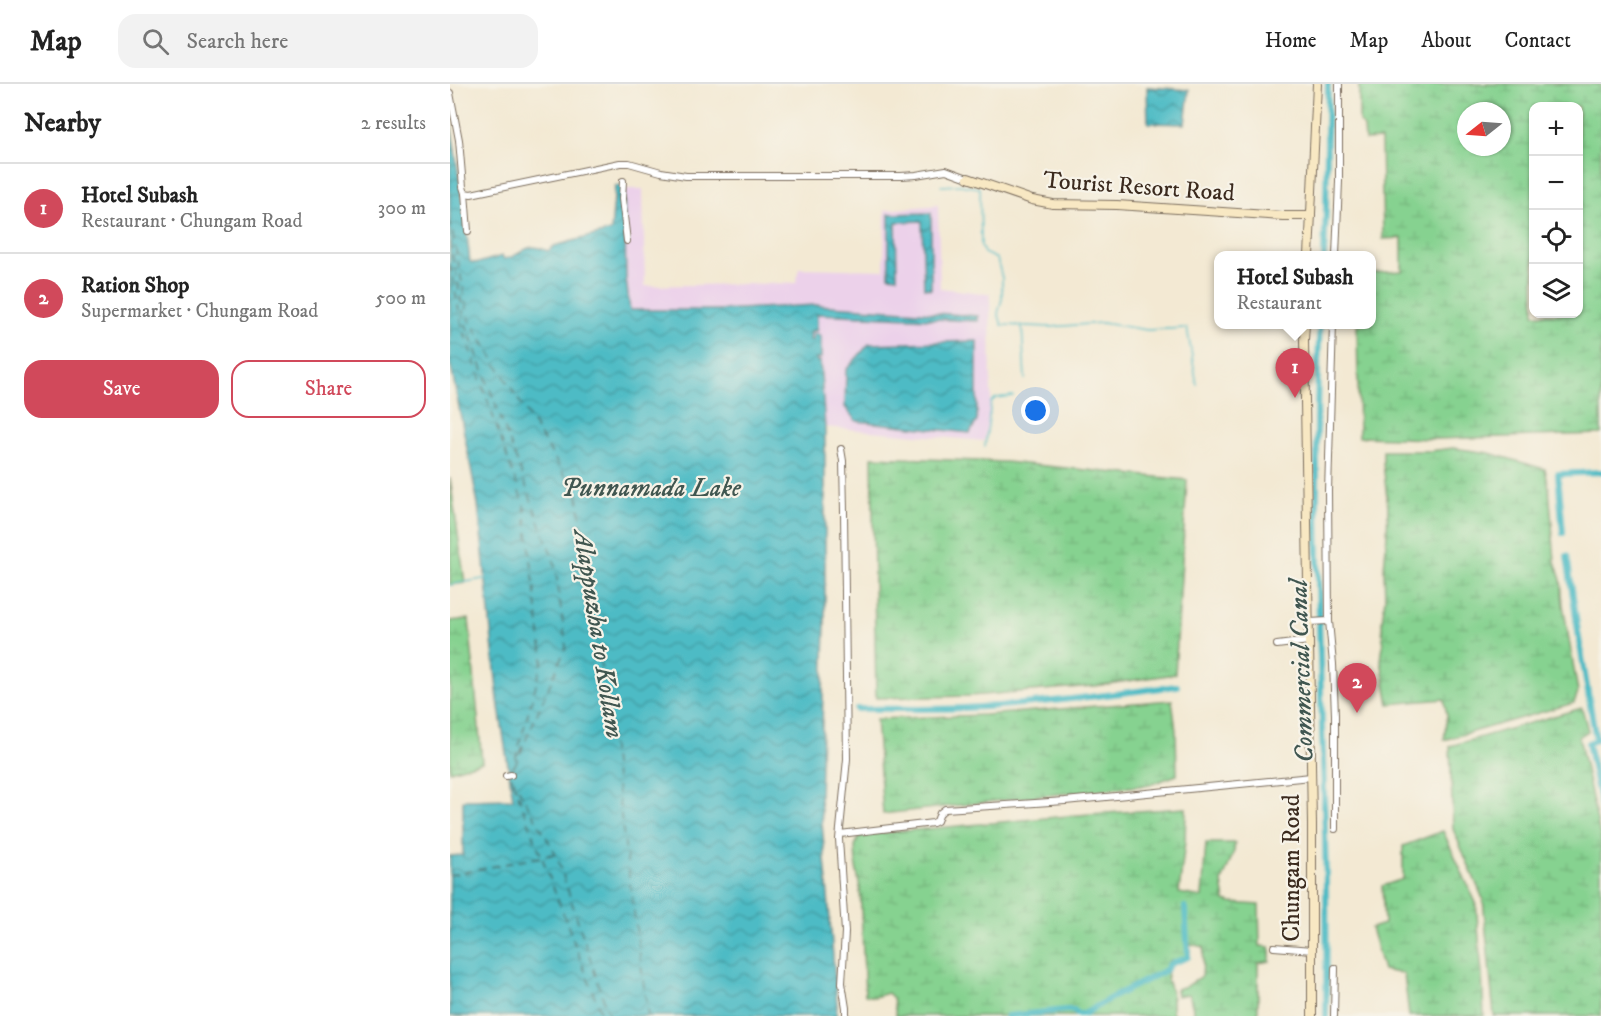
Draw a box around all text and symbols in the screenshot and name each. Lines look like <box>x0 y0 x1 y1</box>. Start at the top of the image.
search box <box>118 14 538 68</box>
text: Map <box>30 24 82 59</box>
icon: search <box>139 25 172 58</box>
text: Search here <box>187 28 288 55</box>
text: Home <box>1265 28 1317 54</box>
text: Map <box>1350 28 1388 54</box>
text: About <box>1421 28 1472 54</box>
text: Contact <box>1505 28 1571 54</box>
north arrow <box>1457 102 1511 156</box>
map controls <box>1529 102 1583 318</box>
button: + <box>1529 102 1583 156</box>
text: Nearby <box>24 107 101 140</box>
text: 2 results <box>361 111 426 136</box>
button: − <box>1529 156 1583 210</box>
street label: Tourist Resort Road <box>1042 165 1236 209</box>
text: Hotel Subash <box>81 182 198 209</box>
text: 1 <box>40 196 47 221</box>
text: 300 m <box>378 196 426 221</box>
text: Restaurant · Chungam Road <box>81 209 303 234</box>
button: locate <box>1529 210 1583 264</box>
popup <box>1214 251 1376 329</box>
text: Hotel Subash <box>1236 264 1354 291</box>
button: layers <box>1529 264 1583 318</box>
text: Ration Shop <box>81 272 189 299</box>
text: 2 <box>39 286 48 311</box>
text: 500 m <box>375 286 426 311</box>
text: Restaurant <box>1236 291 1322 316</box>
text: Supermarket · Chungam Road <box>81 299 318 324</box>
pin: 1 <box>1276 348 1314 398</box>
button: Save <box>24 360 219 418</box>
button: Share <box>231 360 426 418</box>
your location <box>1021 396 1050 425</box>
water label: Punnamada Lake <box>561 472 742 505</box>
water label: Alappuzha to Kollam <box>565 525 631 740</box>
water label: Commercial Canal <box>1282 575 1322 763</box>
pin: 2 <box>1338 664 1376 713</box>
street label: Chungam Road <box>1277 794 1307 942</box>

